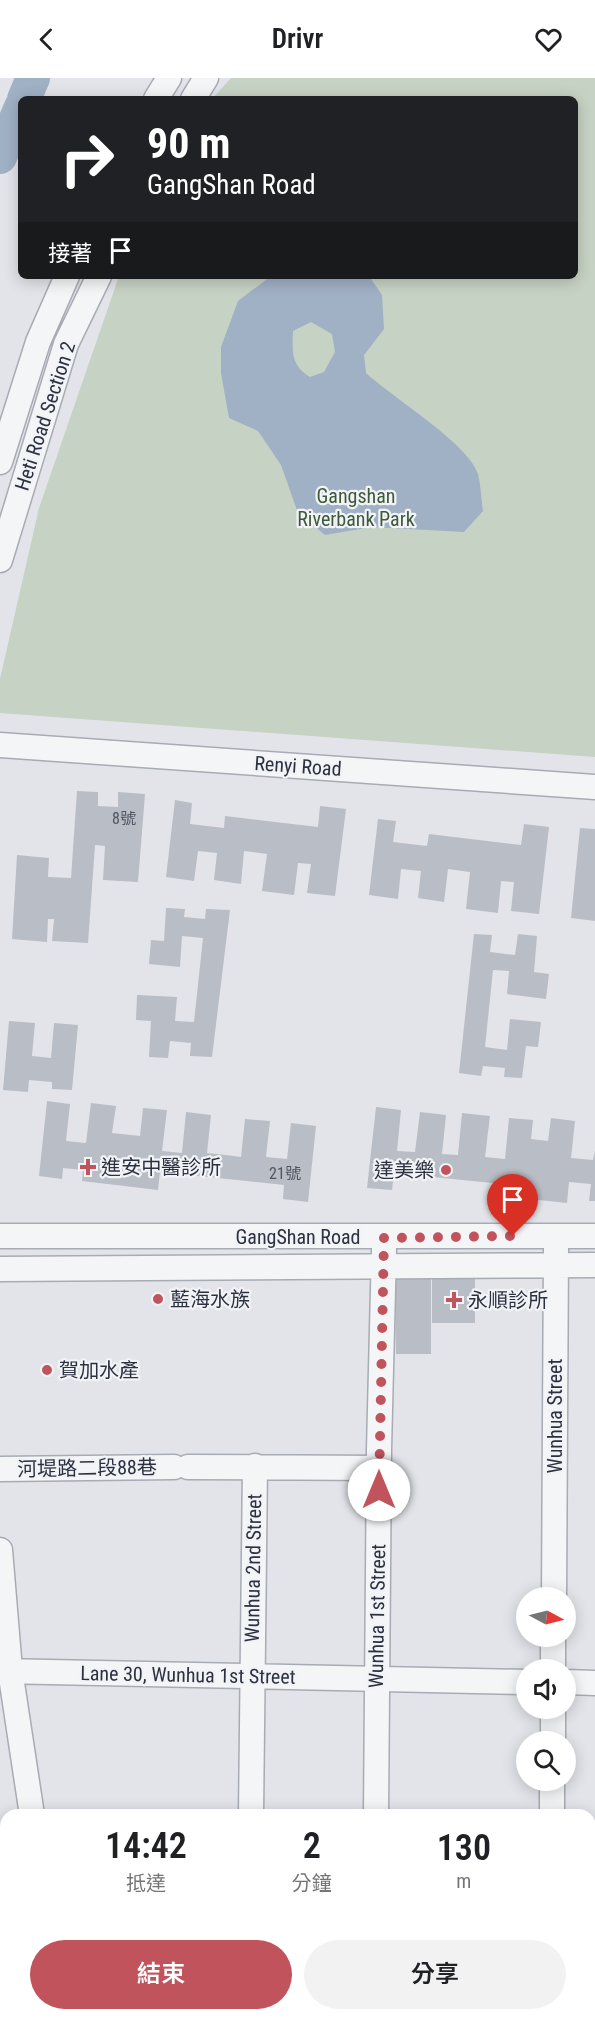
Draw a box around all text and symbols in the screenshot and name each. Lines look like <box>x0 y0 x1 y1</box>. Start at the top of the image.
icon: back <box>30 23 63 56</box>
text: Drivr <box>272 23 323 55</box>
icon: heart <box>532 23 565 56</box>
text: 90 m <box>147 119 230 168</box>
icon: right <box>48 120 126 198</box>
text: GangShan Road <box>147 169 316 201</box>
icon: arrive <box>104 234 137 267</box>
text: 接著 <box>48 241 92 266</box>
street label: Heti Road Section 2 <box>10 338 80 494</box>
park label: Gangshan Riverbank Park <box>297 484 415 531</box>
street label: Renyi Road <box>254 751 342 781</box>
house number: 8號 <box>112 809 136 828</box>
place label: 進安中醫診所 <box>101 1155 221 1179</box>
marker: 進安中醫診所 <box>79 1158 97 1176</box>
place label: 達美樂 <box>374 1158 434 1182</box>
marker: 達美樂 <box>439 1163 453 1177</box>
house number: 21號 <box>269 1164 301 1183</box>
pin <box>487 1174 538 1236</box>
icon: arrive <box>496 1183 529 1216</box>
street label: GangShan Road <box>236 1225 361 1249</box>
place label: 藍海水族 <box>170 1287 250 1311</box>
place label: 永順診所 <box>468 1288 548 1312</box>
marker: 永順診所 <box>445 1291 463 1309</box>
marker: 藍海水族 <box>151 1292 165 1306</box>
place label: 賀加水產 <box>59 1358 139 1382</box>
street label: Wunhua Street <box>543 1359 567 1473</box>
marker: 賀加水產 <box>40 1363 54 1377</box>
street label: 河堤路二段88巷 <box>17 1455 157 1481</box>
position arrow <box>347 1458 411 1522</box>
street label: Wunhua 2nd Street <box>240 1493 266 1643</box>
street label: Wunhua 1st Street <box>364 1544 390 1688</box>
north arrow <box>516 1587 576 1647</box>
map controls <box>516 1587 576 1791</box>
button: sound <box>516 1659 576 1719</box>
street label: Lane 30, Wunhua 1st Street <box>80 1661 296 1689</box>
button: search <box>516 1731 576 1791</box>
text: 14:42 <box>105 1825 187 1867</box>
text: 2 <box>303 1825 321 1867</box>
text: 130 <box>437 1827 491 1869</box>
text: m <box>456 1869 471 1893</box>
text: 抵達 <box>126 1871 166 1895</box>
text: 分鐘 <box>292 1871 332 1895</box>
button: 結束 <box>30 1940 292 2009</box>
button: 分享 <box>304 1940 566 2009</box>

